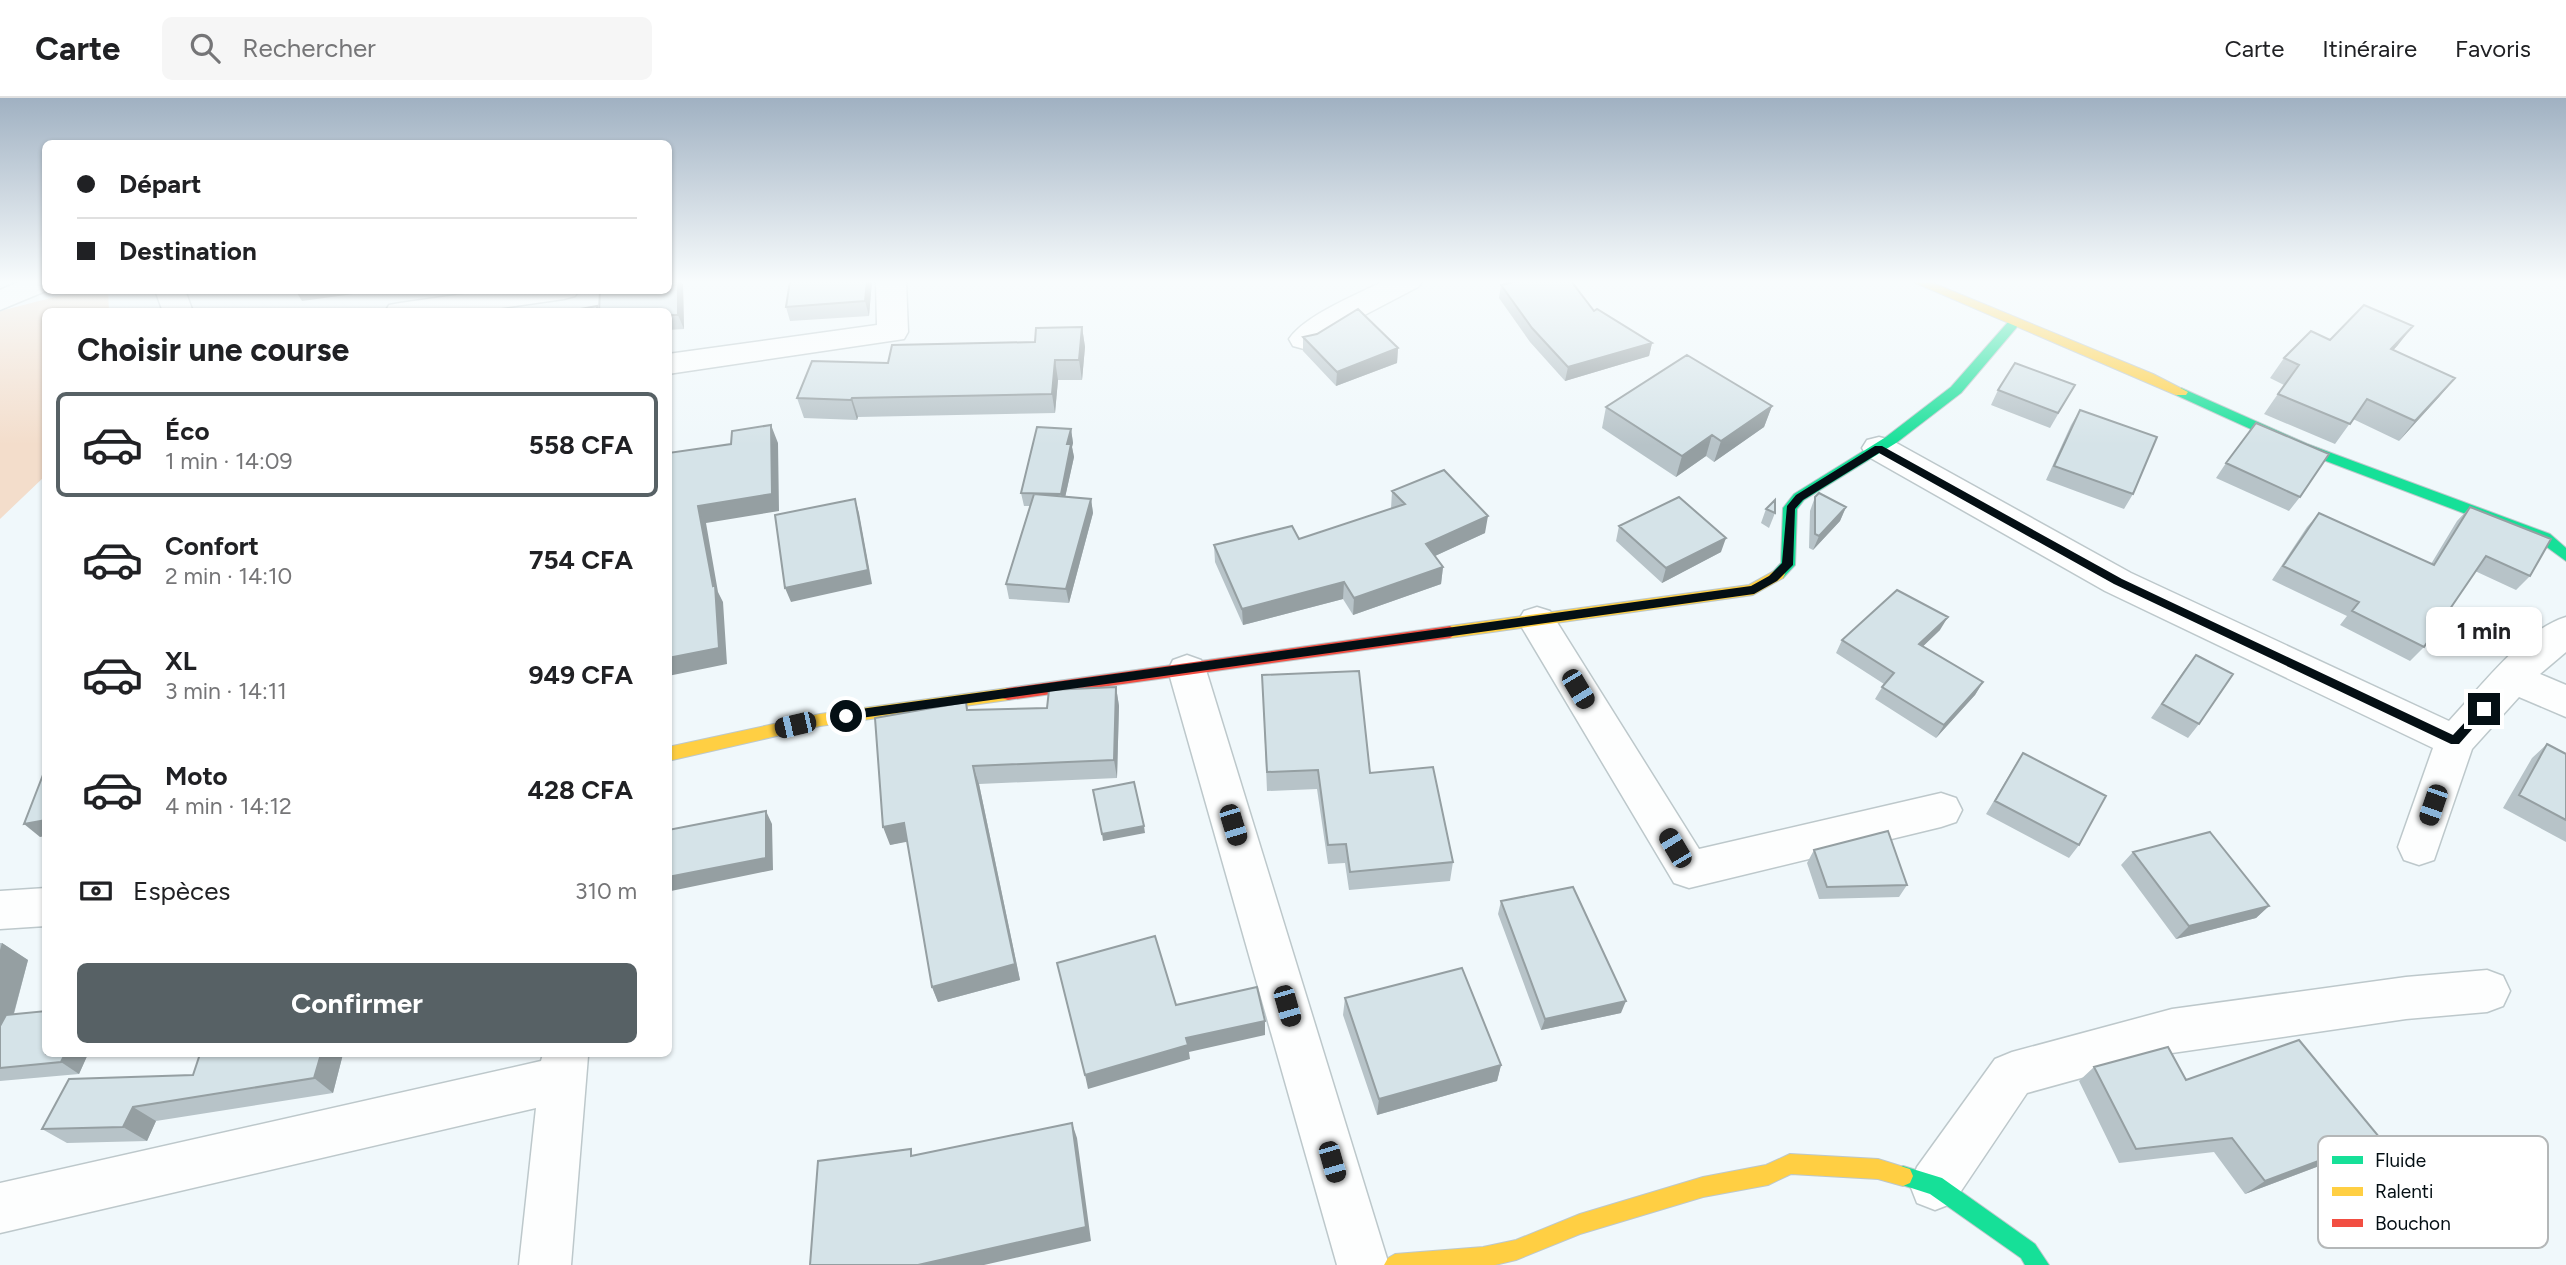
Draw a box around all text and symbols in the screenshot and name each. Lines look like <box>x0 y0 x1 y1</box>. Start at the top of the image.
search box <box>162 17 652 80</box>
text: Carte <box>35 29 120 68</box>
icon: search <box>186 29 224 67</box>
text: Rechercher <box>242 32 376 64</box>
text: Carte <box>2224 34 2284 63</box>
text: Itinéraire <box>2322 34 2417 63</box>
text: Favoris <box>2455 34 2531 63</box>
text: Départ <box>119 168 201 200</box>
text: Destination <box>119 235 257 267</box>
text: Choisir une course <box>77 331 349 369</box>
icon: car <box>81 413 144 476</box>
text: Éco <box>165 415 210 447</box>
text: 558 CFA <box>529 429 633 461</box>
text: 1 min · 14:09 <box>165 447 293 475</box>
icon: car <box>81 528 144 591</box>
text: Confort <box>165 530 259 562</box>
text: 754 CFA <box>529 544 633 576</box>
text: 2 min · 14:10 <box>165 562 292 590</box>
callout: 1 min <box>2426 608 2542 656</box>
text: 1 min <box>2457 617 2511 645</box>
icon: car <box>81 643 144 706</box>
text: XL <box>165 645 197 677</box>
text: 949 CFA <box>528 659 633 691</box>
car <box>1559 666 1598 712</box>
text: 3 min · 14:11 <box>165 677 287 705</box>
route end <box>2468 693 2500 725</box>
route start <box>830 700 862 732</box>
car <box>773 710 818 740</box>
icon: car <box>81 758 144 821</box>
text: Moto <box>165 760 228 792</box>
text: 428 CFA <box>528 774 633 806</box>
car <box>2417 782 2450 828</box>
text: 4 min · 14:12 <box>165 792 292 820</box>
car <box>1217 802 1250 848</box>
car <box>1656 825 1695 871</box>
icon: cash <box>77 872 115 910</box>
text: Espèces <box>133 875 230 907</box>
text: 310 m <box>575 877 637 905</box>
button: Confirmer <box>77 963 637 1043</box>
car <box>1272 983 1303 1029</box>
legend <box>2318 1136 2548 1248</box>
car <box>1317 1139 1348 1185</box>
text: Fluide <box>2375 1149 2426 1172</box>
text: Ralenti <box>2375 1180 2433 1203</box>
text: Bouchon <box>2375 1212 2451 1235</box>

